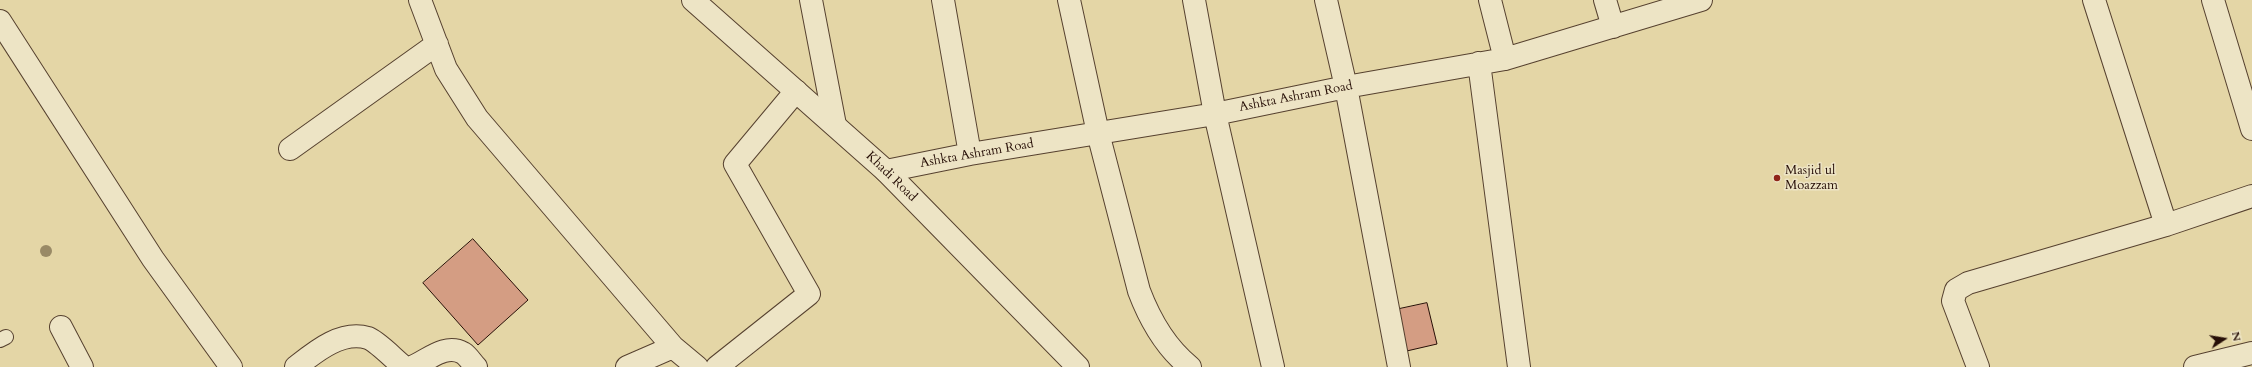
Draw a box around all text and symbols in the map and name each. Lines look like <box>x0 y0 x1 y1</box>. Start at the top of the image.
street label: Ashkta Ashram Road <box>1238 78 1354 116</box>
street label: Ashkta Ashram Road <box>919 136 1035 172</box>
street label: Khadi Road <box>862 149 920 205</box>
place label: Masjid ul Moazzam <box>1785 163 1838 194</box>
marker: Masjid ul Moazzam <box>1772 173 1782 183</box>
north arrow <box>2204 319 2244 359</box>
text: N <box>2228 330 2245 343</box>

